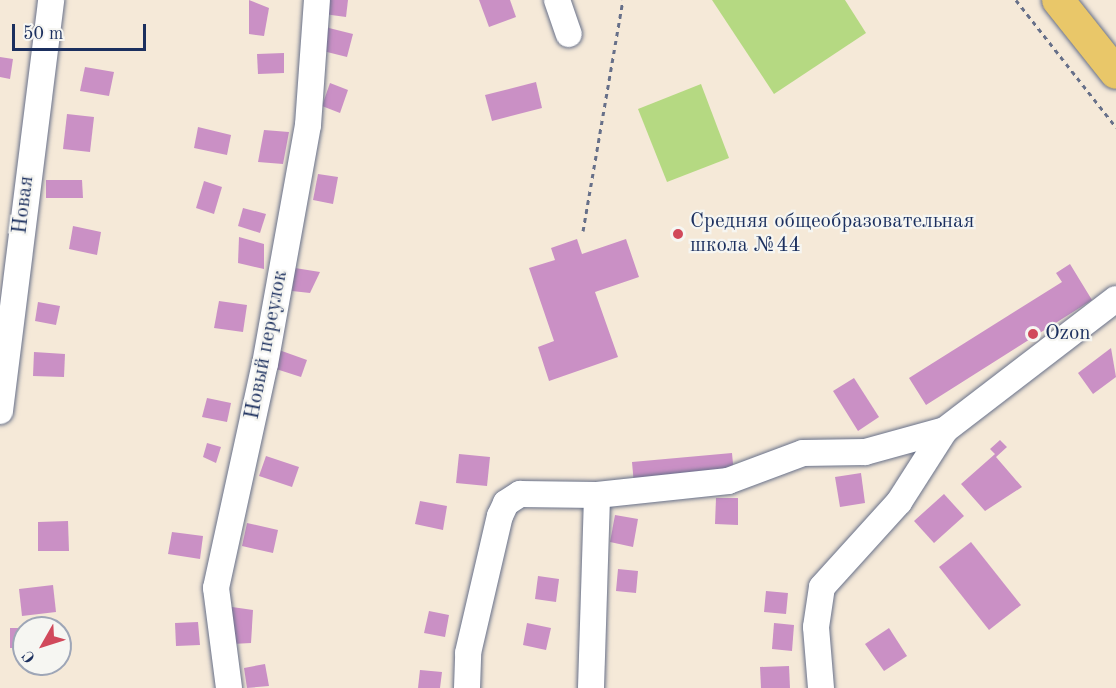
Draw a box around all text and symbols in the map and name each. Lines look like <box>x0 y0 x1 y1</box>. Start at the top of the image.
scale bar <box>15 12 148 50</box>
text: 50 m <box>23 25 63 43</box>
street label: Новая <box>8 175 40 235</box>
place label: Средняя общеобразовательная школа №44 <box>690 209 974 259</box>
marker: Средняя общеобразовательная школа №44 <box>671 227 685 241</box>
street label: Новый переулок <box>240 268 294 422</box>
place label: Ozon <box>1045 321 1091 347</box>
marker: Ozon <box>1026 327 1040 341</box>
north arrow <box>12 616 72 676</box>
text: С <box>20 647 39 665</box>

